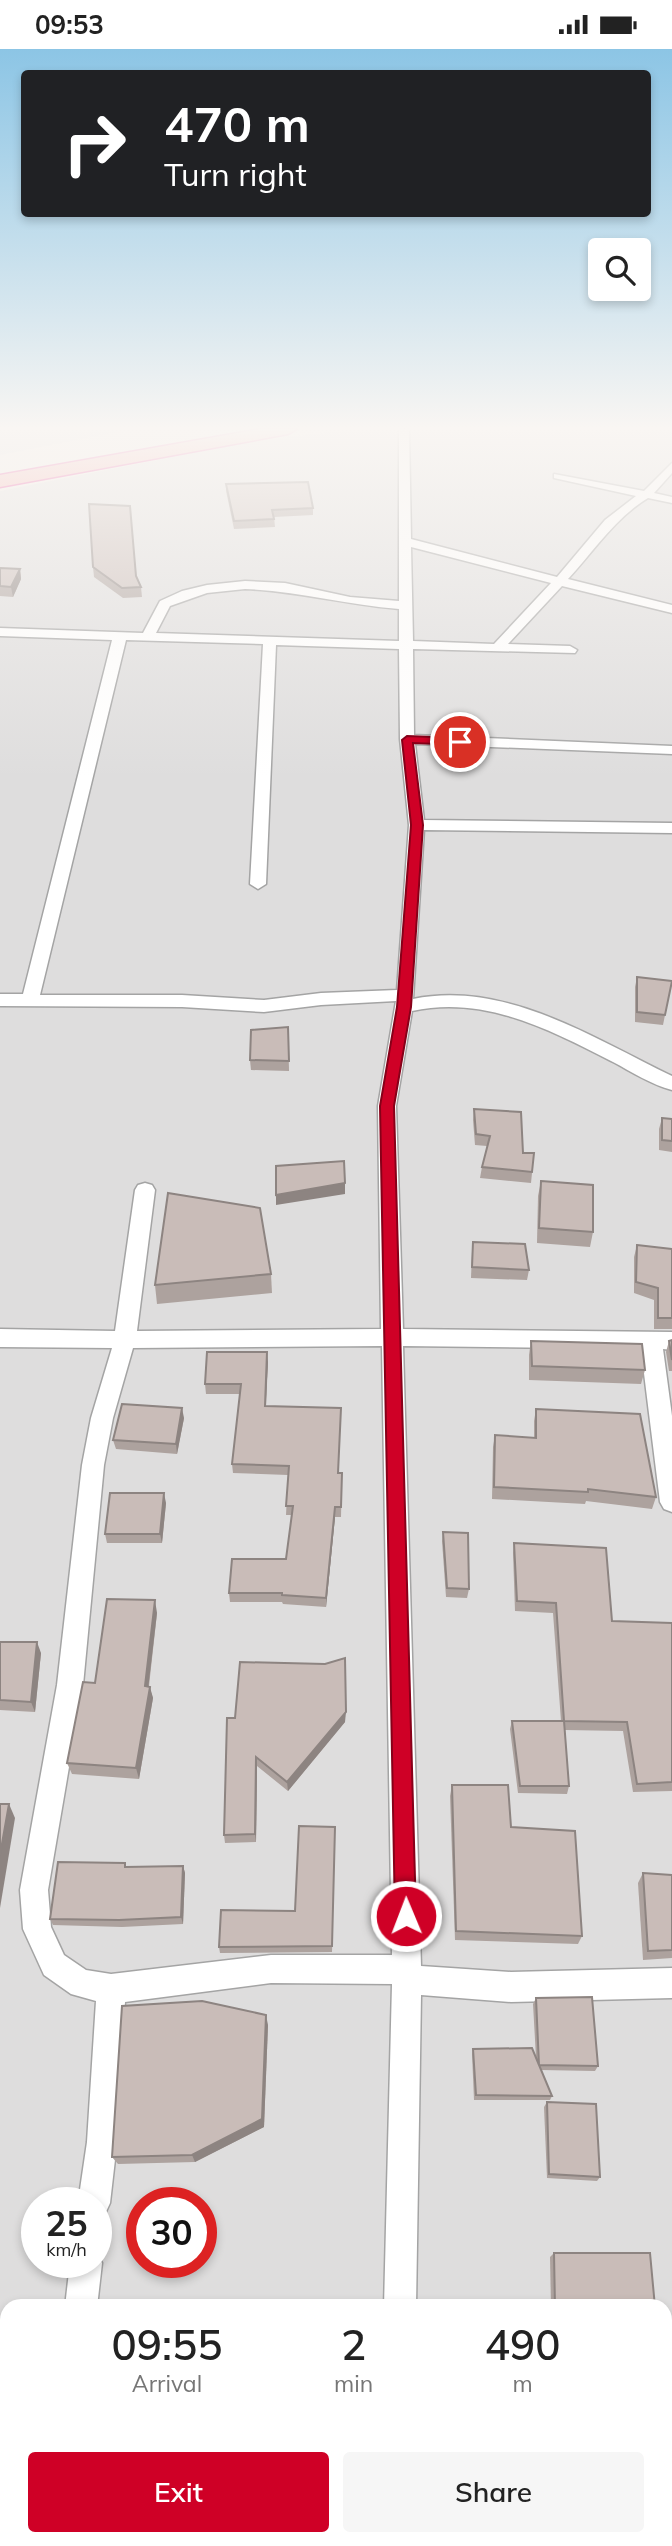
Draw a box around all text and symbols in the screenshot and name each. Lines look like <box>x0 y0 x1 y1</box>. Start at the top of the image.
text: 09:53 <box>35 8 104 41</box>
text: 470 m <box>164 93 310 154</box>
icon: right <box>49 98 140 189</box>
text: Turn right <box>164 154 307 194</box>
map controls <box>588 238 651 301</box>
button: search <box>588 238 651 301</box>
pin <box>430 712 490 772</box>
icon: arrive <box>441 723 479 761</box>
position arrow <box>369 1879 443 1953</box>
speed limit sign: 30 <box>126 2187 217 2278</box>
text: 25 <box>45 2201 88 2245</box>
text: km/h <box>46 2238 87 2261</box>
text: 09:55 <box>112 2318 222 2371</box>
text: 2 <box>341 2318 366 2371</box>
text: 490 <box>485 2318 560 2371</box>
text: Arrival <box>132 2369 202 2398</box>
text: min <box>334 2369 373 2398</box>
text: m <box>512 2369 533 2398</box>
button: Exit <box>28 2452 329 2532</box>
button: Share <box>343 2452 644 2532</box>

